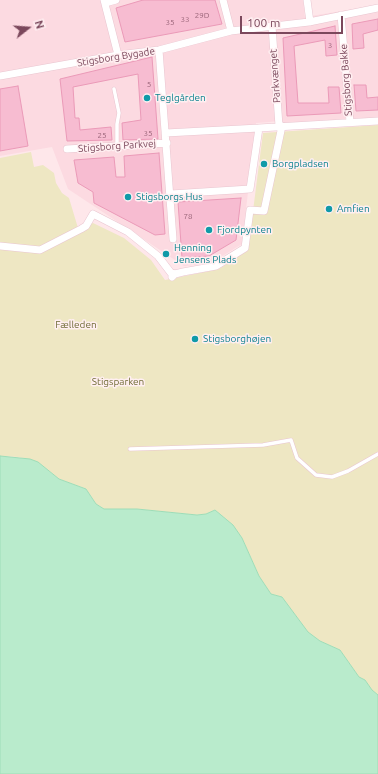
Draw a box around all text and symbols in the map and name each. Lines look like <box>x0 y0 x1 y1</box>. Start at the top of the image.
north arrow <box>8 8 48 48</box>
scale bar <box>242 8 345 34</box>
house number: 29D <box>195 10 209 20</box>
house number: 33 <box>180 14 190 24</box>
text: 100 m <box>247 16 280 29</box>
house number: 35 <box>165 17 175 27</box>
text: N <box>33 19 46 30</box>
house number: 3 <box>328 40 332 50</box>
street label: Stigsborg Bakke <box>337 44 355 116</box>
street label: Stigsborg Bygade <box>76 45 156 69</box>
street label: Parkvænget <box>267 49 283 103</box>
house number: 5 <box>147 79 151 89</box>
place label: Teglgården <box>155 92 206 104</box>
marker: Teglgården <box>142 93 152 103</box>
house number: 35 <box>143 128 153 138</box>
house number: 25 <box>97 130 107 140</box>
street label: Stigsborg Parkvej <box>78 137 156 155</box>
place label: Borgpladsen <box>272 158 329 170</box>
marker: Borgpladsen <box>259 159 269 169</box>
place label: Stigsborgs Hus <box>136 191 203 203</box>
marker: Stigsborgs Hus <box>123 192 133 202</box>
place label: Amfien <box>337 203 370 215</box>
marker: Amfien <box>324 204 334 214</box>
house number: 78 <box>183 211 193 221</box>
place label: Fjordpynten <box>217 224 272 236</box>
marker: Fjordpynten <box>204 225 214 235</box>
place label: Henning Jensens Plads <box>174 242 236 266</box>
marker: Henning Jensens Plads <box>161 249 171 259</box>
park label: Fælleden <box>55 319 97 331</box>
place label: Stigsborghøjen <box>203 333 271 345</box>
marker: Stigsborghøjen <box>190 334 200 344</box>
park label: Stigsparken <box>92 376 144 388</box>

